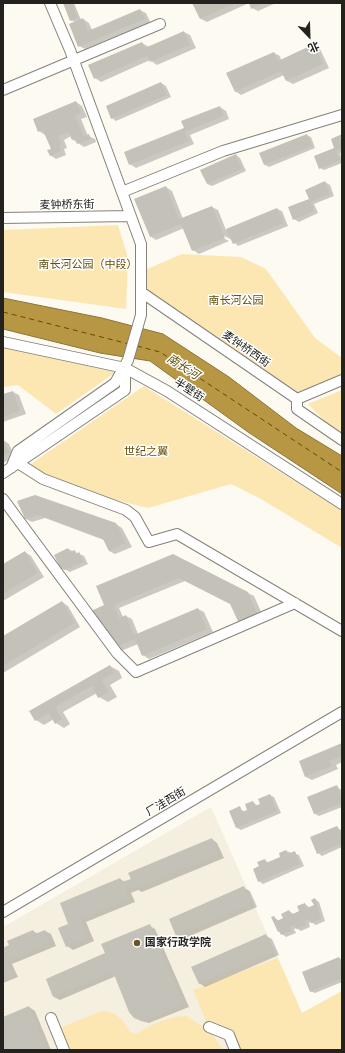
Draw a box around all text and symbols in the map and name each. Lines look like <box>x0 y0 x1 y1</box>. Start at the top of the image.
north arrow <box>289 16 329 56</box>
text: 北 <box>306 38 321 56</box>
street label: 麦钟桥东街 <box>39 198 95 212</box>
park label: 南长河公园（中段） <box>39 258 137 272</box>
park label: 南长河公园 <box>209 294 263 308</box>
street label: 麦钟桥西街 <box>220 328 272 370</box>
water label: 南长河 <box>164 351 202 383</box>
street label: 半壁街 <box>172 375 206 405</box>
park label: 世纪之翼 <box>124 445 168 459</box>
street label: 厂洼西街 <box>144 785 188 819</box>
place label: 国家行政学院 <box>145 936 211 950</box>
marker: 国家行政学院 <box>132 938 142 948</box>

